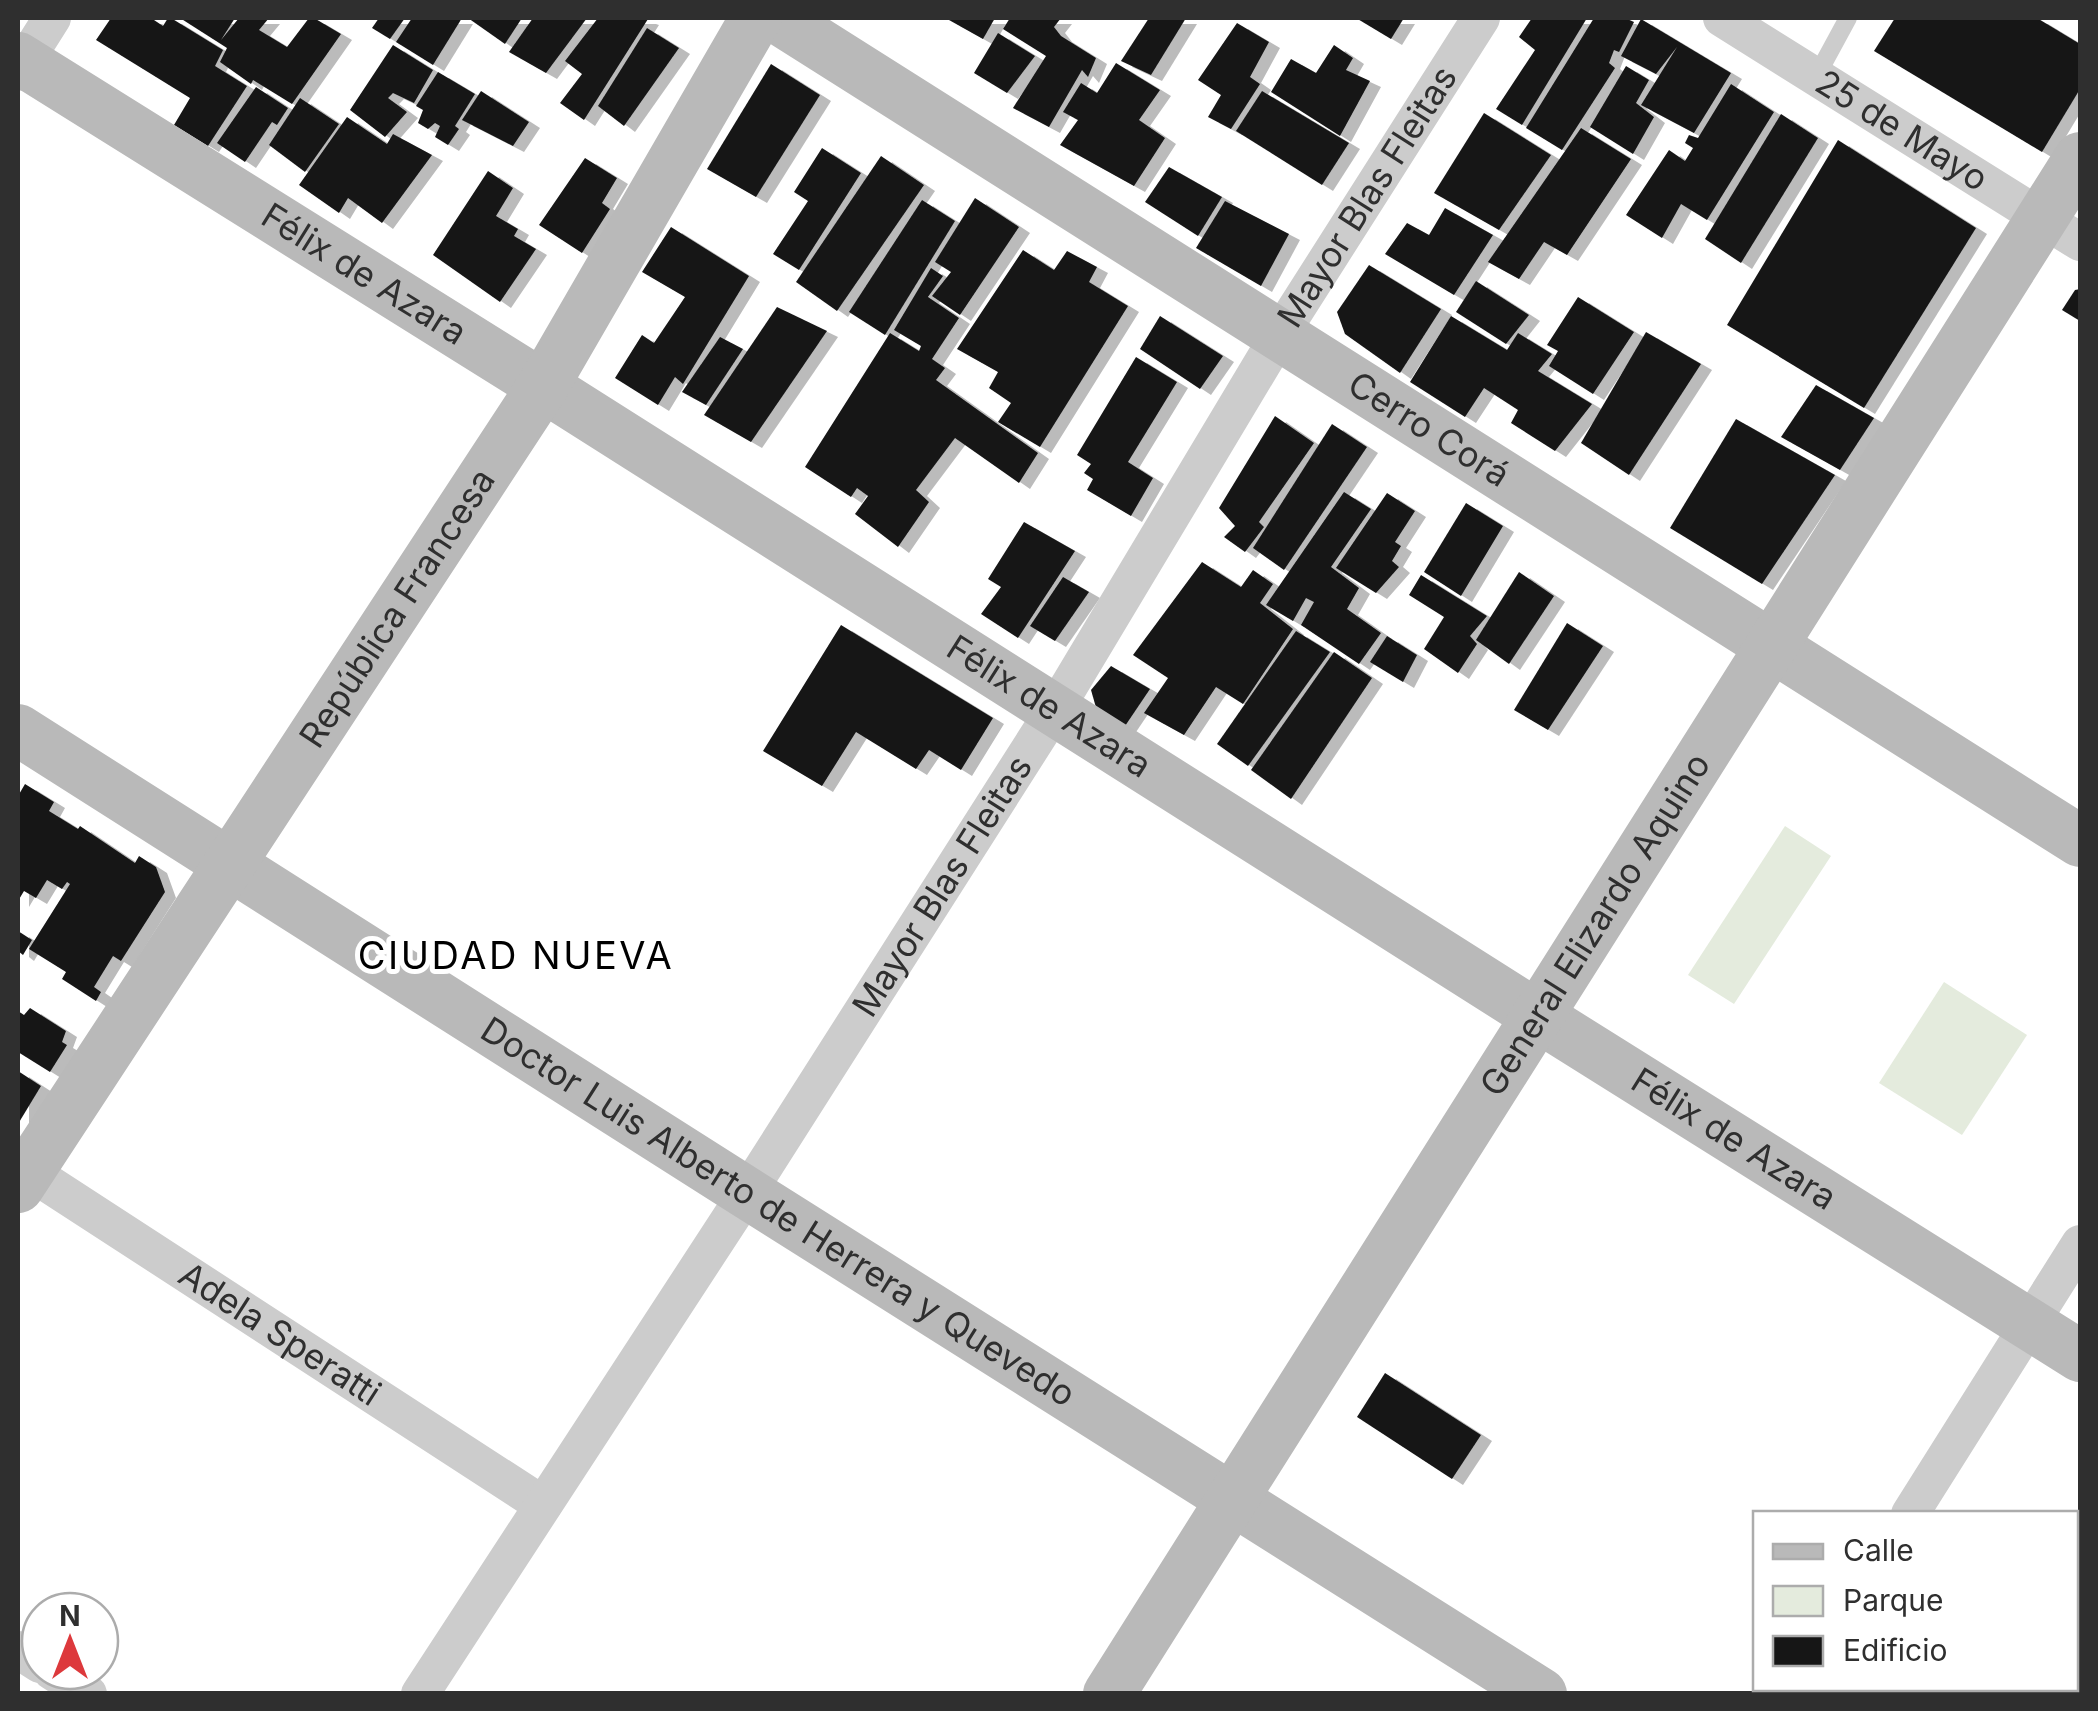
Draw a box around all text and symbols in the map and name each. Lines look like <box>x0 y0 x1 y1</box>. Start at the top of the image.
street label: Mayor Blas Fleitas <box>1268 58 1465 334</box>
street label: 25 de Mayo <box>1808 60 1996 199</box>
street label: Félix de Azara <box>254 194 475 353</box>
street label: Cerro Corá <box>1341 362 1518 495</box>
street label: República Francesa <box>290 460 503 755</box>
street label: Félix de Azara <box>940 626 1159 786</box>
street label: General Elizardo Aquino <box>1471 745 1718 1103</box>
street label: Mayor Blas Fleitas <box>843 747 1040 1024</box>
district label: CIUDAD NUEVA <box>358 932 674 978</box>
street label: Doctor Luis Alberto de Herrera y Quevedo <box>474 1008 1083 1415</box>
street label: Félix de Azara <box>1624 1058 1844 1218</box>
street label: Adela Speratti <box>172 1252 389 1414</box>
legend <box>1753 1511 2078 1691</box>
text: Calle <box>1843 1532 1914 1568</box>
text: Parque <box>1843 1582 1943 1618</box>
north arrow <box>20 1591 120 1691</box>
text: N <box>59 1599 81 1633</box>
text: Edificio <box>1843 1632 1947 1668</box>

